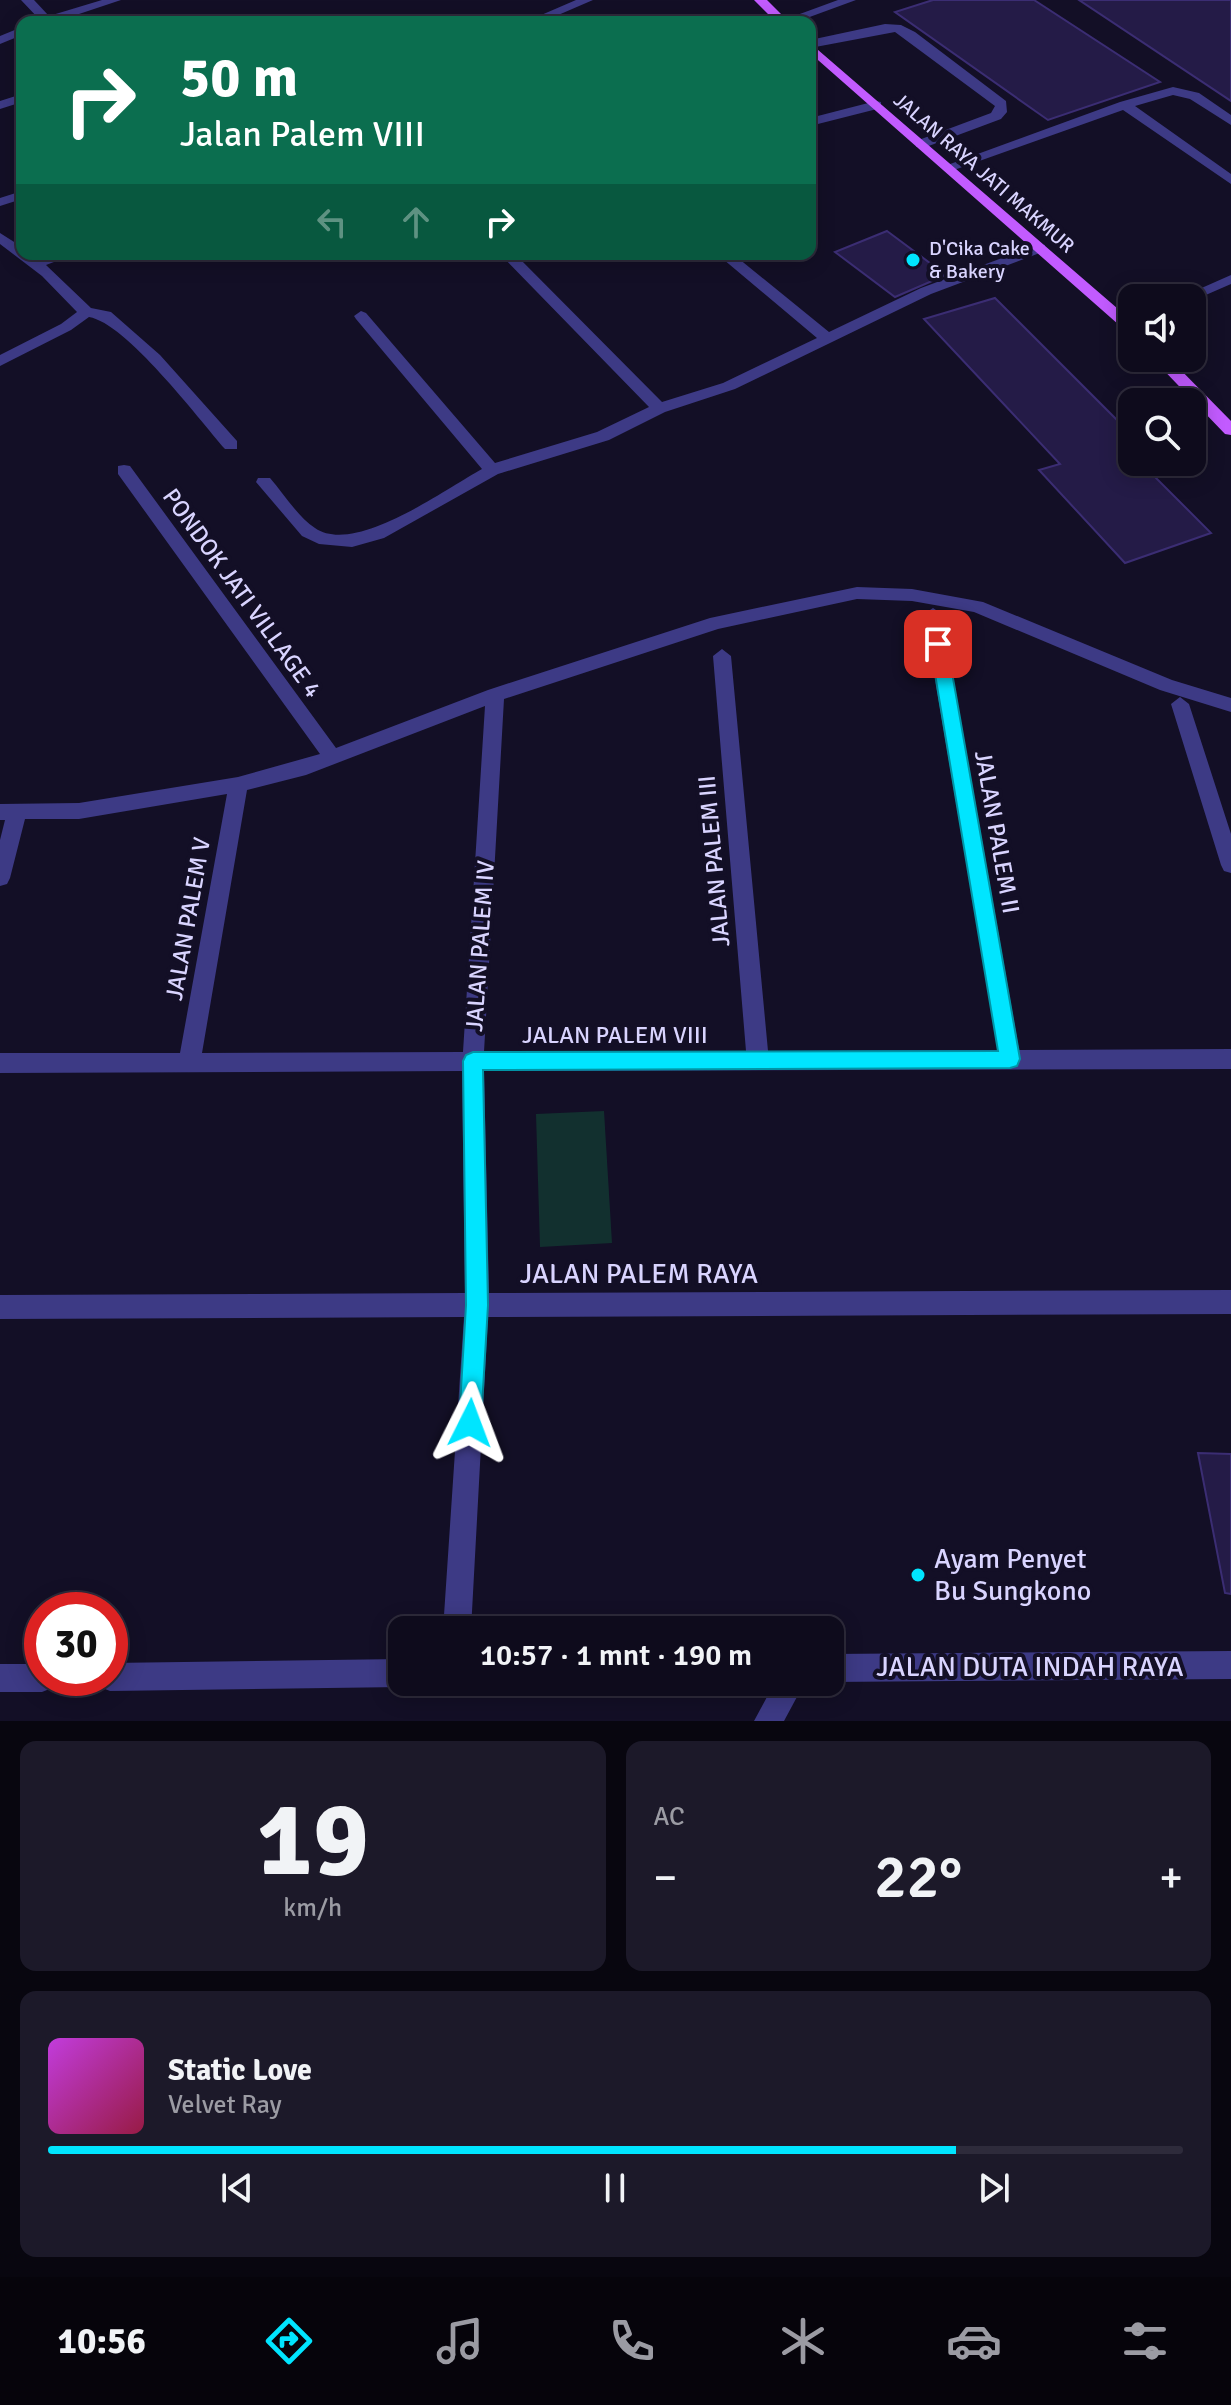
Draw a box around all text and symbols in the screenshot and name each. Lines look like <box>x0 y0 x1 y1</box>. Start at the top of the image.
text: 50 m <box>180 43 298 112</box>
icon: right <box>48 48 152 152</box>
street label: JALAN RAYA JATI MAKMUR <box>888 88 1080 258</box>
text: Jalan Palem VIII <box>180 112 425 157</box>
icon: left <box>310 200 354 244</box>
icon: ahead <box>394 200 438 244</box>
icon: right <box>478 200 522 244</box>
place label: D'Cika Cake & Bakery <box>929 236 1030 284</box>
marker: D'Cika Cake & Bakery <box>904 251 922 269</box>
map controls <box>1118 284 1206 476</box>
button: sound <box>1118 284 1206 372</box>
button: search <box>1118 388 1206 476</box>
street label: PONDOK JATI VILLAGE 4 <box>156 482 328 704</box>
pin <box>904 610 972 678</box>
icon: arrive <box>916 622 960 666</box>
street label: JALAN PALEM II <box>968 748 1026 916</box>
street label: JALAN PALEM III <box>692 774 736 948</box>
street label: JALAN PALEM V <box>159 835 217 1003</box>
street label: JALAN PALEM IV <box>459 859 501 1033</box>
street label: JALAN PALEM VIII <box>522 1020 708 1050</box>
street label: JALAN PALEM RAYA <box>520 1257 758 1291</box>
position arrow <box>428 1381 512 1465</box>
place label: Ayam Penyet Bu Sungkono <box>934 1542 1091 1608</box>
marker: Ayam Penyet Bu Sungkono <box>909 1566 927 1584</box>
speed limit sign: 30 <box>24 1592 128 1696</box>
text: 10:57 · 1 mnt · 190 m <box>480 1637 752 1674</box>
street label: JALAN DUTA INDAH RAYA <box>876 1650 1184 1684</box>
text: 19 <box>257 1776 369 1904</box>
text: AC <box>654 1801 685 1833</box>
text: 22° <box>874 1841 962 1915</box>
text: − <box>654 1851 677 1905</box>
text: + <box>1159 1851 1183 1905</box>
text: km/h <box>283 1892 342 1924</box>
text: Static Love <box>168 2052 312 2089</box>
text: Velvet Ray <box>168 2089 282 2121</box>
icon: previous <box>215 2166 259 2210</box>
icon: pause <box>593 2166 637 2210</box>
icon: next <box>972 2166 1016 2210</box>
icon: directions <box>261 2313 317 2369</box>
icon: music <box>432 2313 488 2369</box>
icon: phone <box>604 2313 660 2369</box>
icon: climate <box>775 2313 831 2369</box>
icon: car <box>946 2313 1002 2369</box>
icon: filters <box>1117 2313 1173 2369</box>
text: 10:56 <box>58 2319 146 2364</box>

